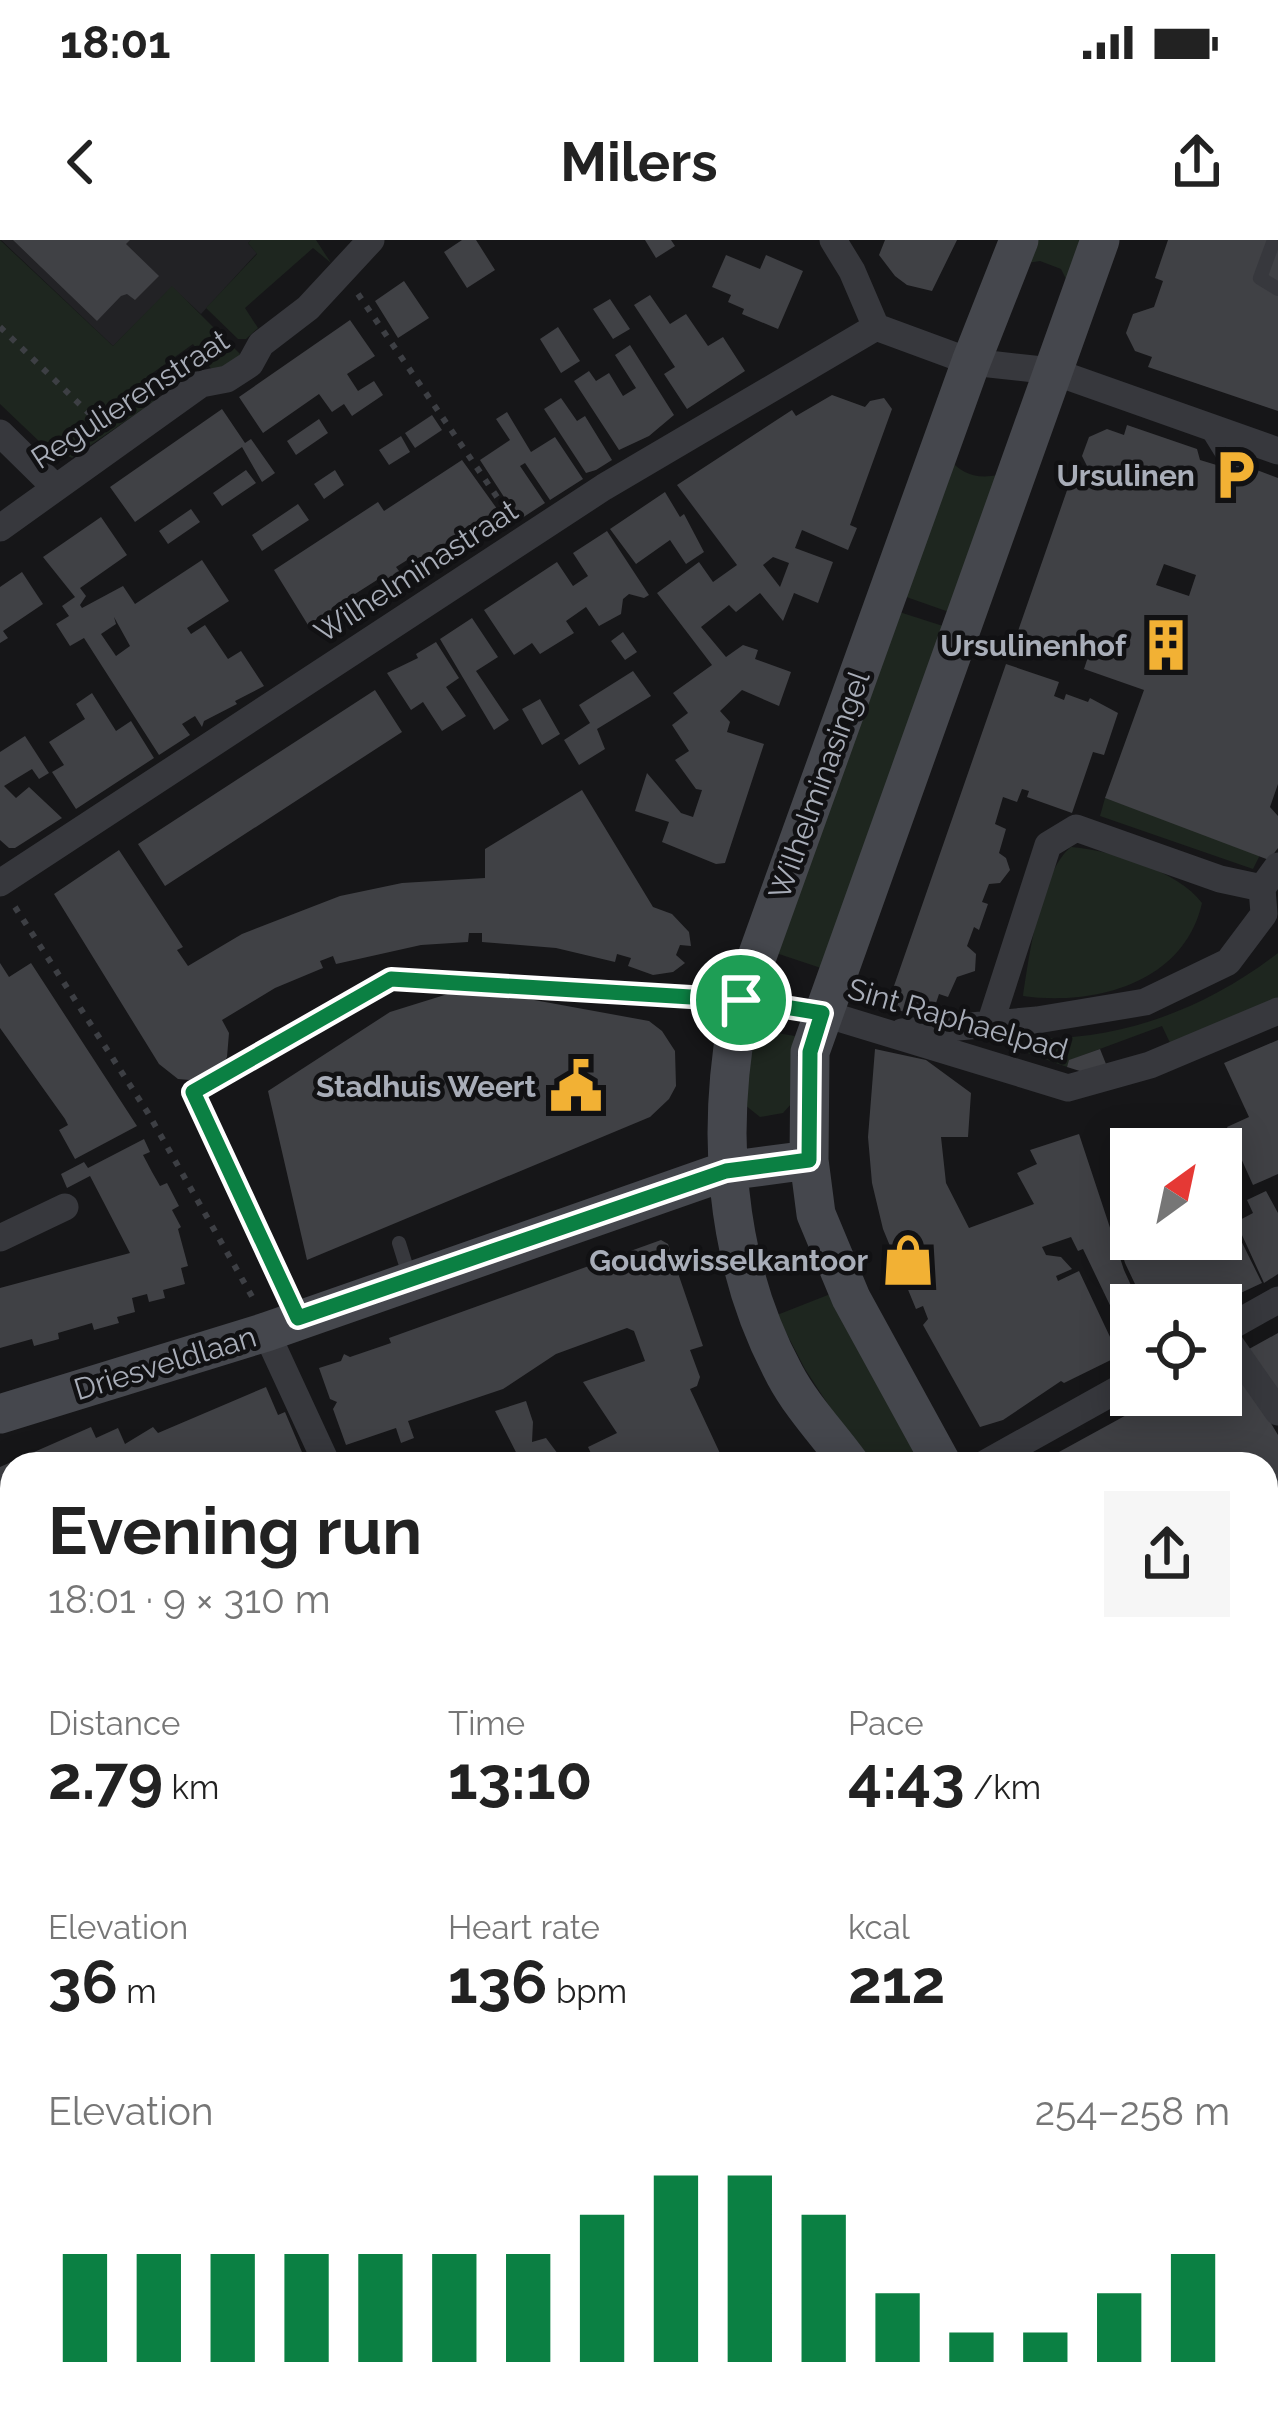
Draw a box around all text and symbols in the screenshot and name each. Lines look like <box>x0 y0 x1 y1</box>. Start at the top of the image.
text: 18:01 <box>60 16 170 69</box>
icon: back <box>48 129 114 195</box>
icon: share <box>1164 129 1230 195</box>
text: Milers <box>560 130 718 194</box>
street label: Regulierenstraat <box>25 322 235 476</box>
parking icon: Ursulinen <box>1206 446 1264 504</box>
place label: Ursulinen <box>1056 458 1195 493</box>
street label: Wilhelminastraat <box>308 492 524 650</box>
building icon: Ursulinenhof <box>1137 616 1195 674</box>
place label: Ursulinenhof <box>940 628 1127 663</box>
street label: Wilhelminasingel <box>761 665 877 904</box>
pin <box>690 949 792 1051</box>
icon: arrive <box>708 967 774 1033</box>
street label: Sint Raphaelpad <box>844 971 1072 1067</box>
public building icon: Stadhuis Weert <box>547 1057 605 1115</box>
place label: Stadhuis Weert <box>316 1069 536 1104</box>
north arrow <box>1110 1128 1242 1260</box>
map controls <box>1110 1128 1242 1416</box>
shop icon: Goudwisselkantoor <box>879 1231 937 1289</box>
place label: Goudwisselkantoor <box>589 1243 868 1278</box>
button: locate <box>1110 1284 1242 1416</box>
street label: Driesveldlaan <box>70 1319 260 1407</box>
button: share <box>1104 1491 1230 1617</box>
text: Evening run <box>48 1492 422 1569</box>
text: 18:01 · 9 × 310 m <box>48 1576 331 1622</box>
text: Distance <box>48 1704 180 1743</box>
text: Time <box>448 1704 525 1743</box>
text: Pace <box>848 1704 924 1743</box>
text: 2.79 <box>48 1743 163 1813</box>
text: 13:10 <box>448 1743 592 1813</box>
text: 4:43 <box>848 1743 965 1813</box>
text: km <box>163 1768 219 1807</box>
text: /km <box>965 1768 1041 1807</box>
text: Elevation <box>48 1908 188 1947</box>
text: Heart rate <box>448 1908 600 1947</box>
text: kcal <box>848 1908 910 1947</box>
text: 36 <box>48 1947 118 2017</box>
text: 136 <box>448 1947 548 2017</box>
text: 212 <box>848 1947 945 2017</box>
text: m <box>118 1972 157 2011</box>
text: bpm <box>548 1972 627 2011</box>
text: Elevation <box>48 2088 214 2134</box>
text: 254–258 m <box>1035 2088 1230 2134</box>

